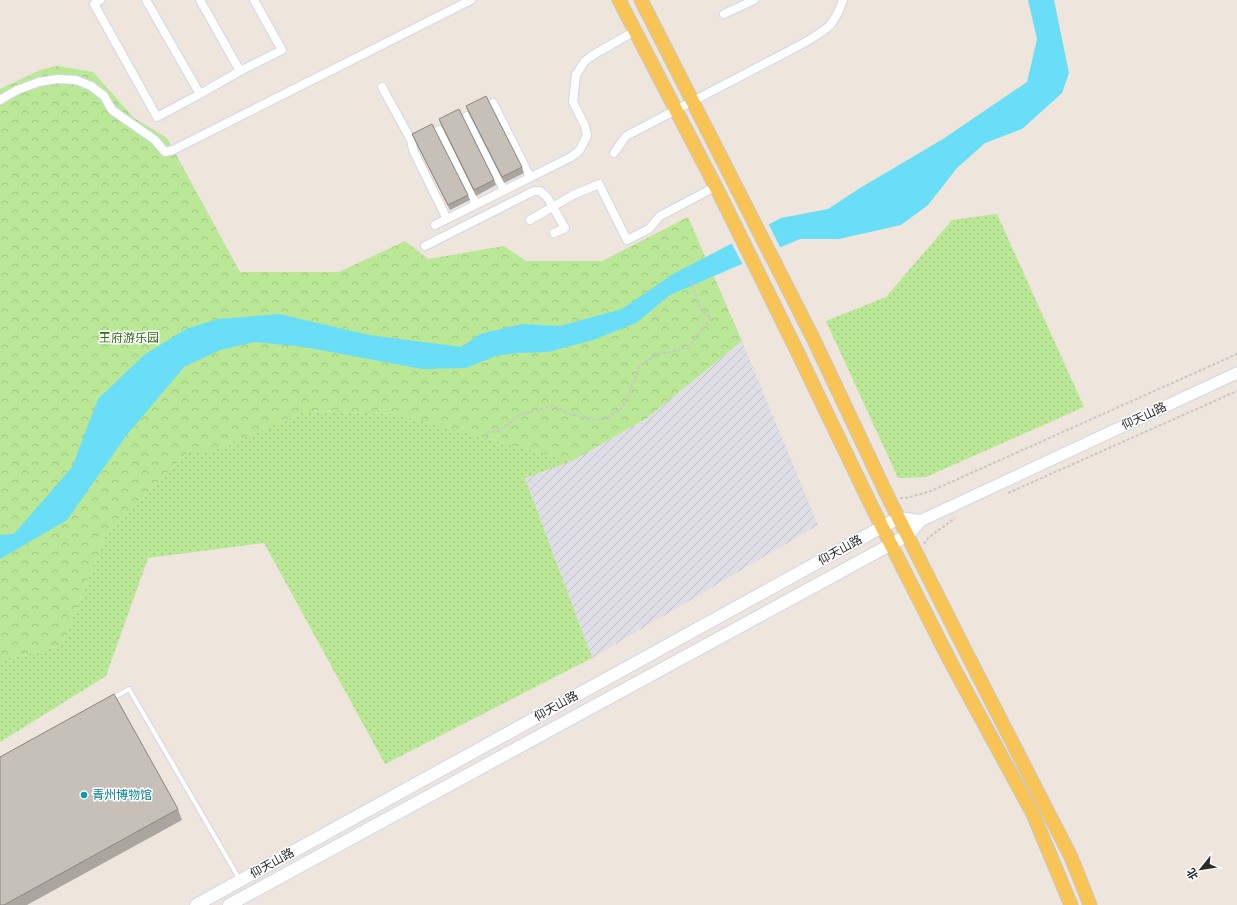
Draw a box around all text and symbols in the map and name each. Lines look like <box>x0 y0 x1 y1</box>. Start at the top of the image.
park label: 王府游乐园 <box>99 330 159 345</box>
street label: 仰天山路 <box>1119 399 1169 432</box>
street label: 仰天山路 <box>815 531 864 568</box>
street label: 仰天山路 <box>531 687 580 724</box>
place label: 青州博物馆 <box>92 787 152 802</box>
marker: 青州博物馆 <box>79 790 89 800</box>
street label: 仰天山路 <box>247 844 296 881</box>
north arrow <box>1181 849 1221 889</box>
text: 北 <box>1184 866 1201 882</box>

